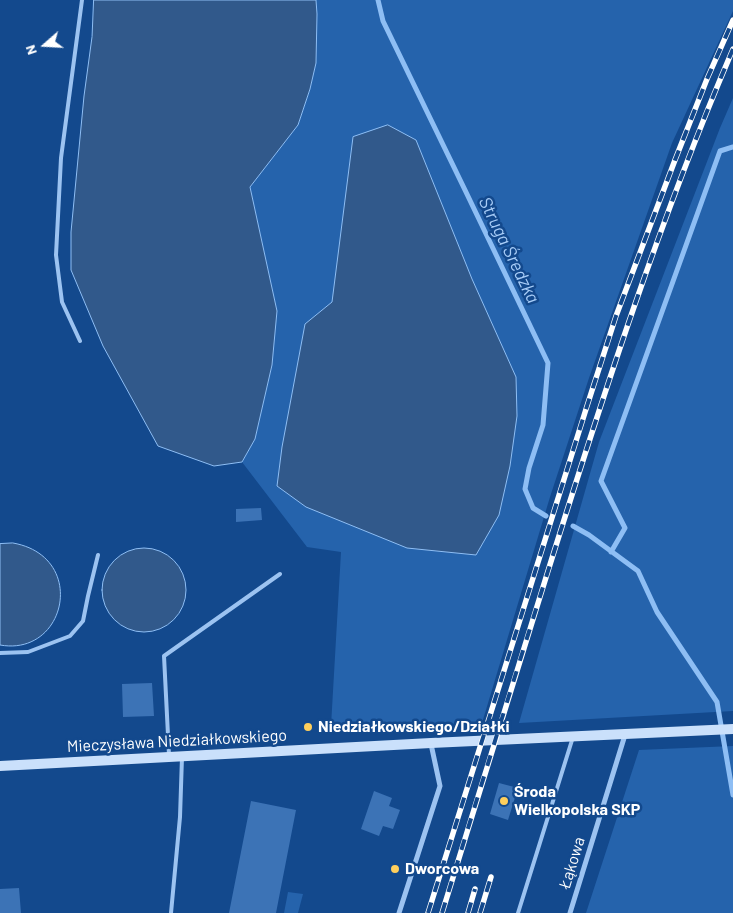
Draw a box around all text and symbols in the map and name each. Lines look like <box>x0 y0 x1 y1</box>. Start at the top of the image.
north arrow <box>20 20 70 70</box>
text: N <box>21 43 40 57</box>
water label: Struga Średzka <box>474 193 544 307</box>
place label: Niedziałkowskiego/Działki <box>318 717 510 737</box>
marker: Niedziałkowskiego/Działki <box>302 721 314 733</box>
street label: Mieczysława Niedziałkowskiego <box>67 726 287 756</box>
place label: Środa Wielkopolska SKP <box>514 782 640 820</box>
marker: Środa Wielkopolska SKP <box>498 795 510 807</box>
street label: Łąkowa <box>555 835 589 891</box>
place label: Dworcowa <box>405 859 479 879</box>
marker: Dworcowa <box>389 863 401 875</box>

